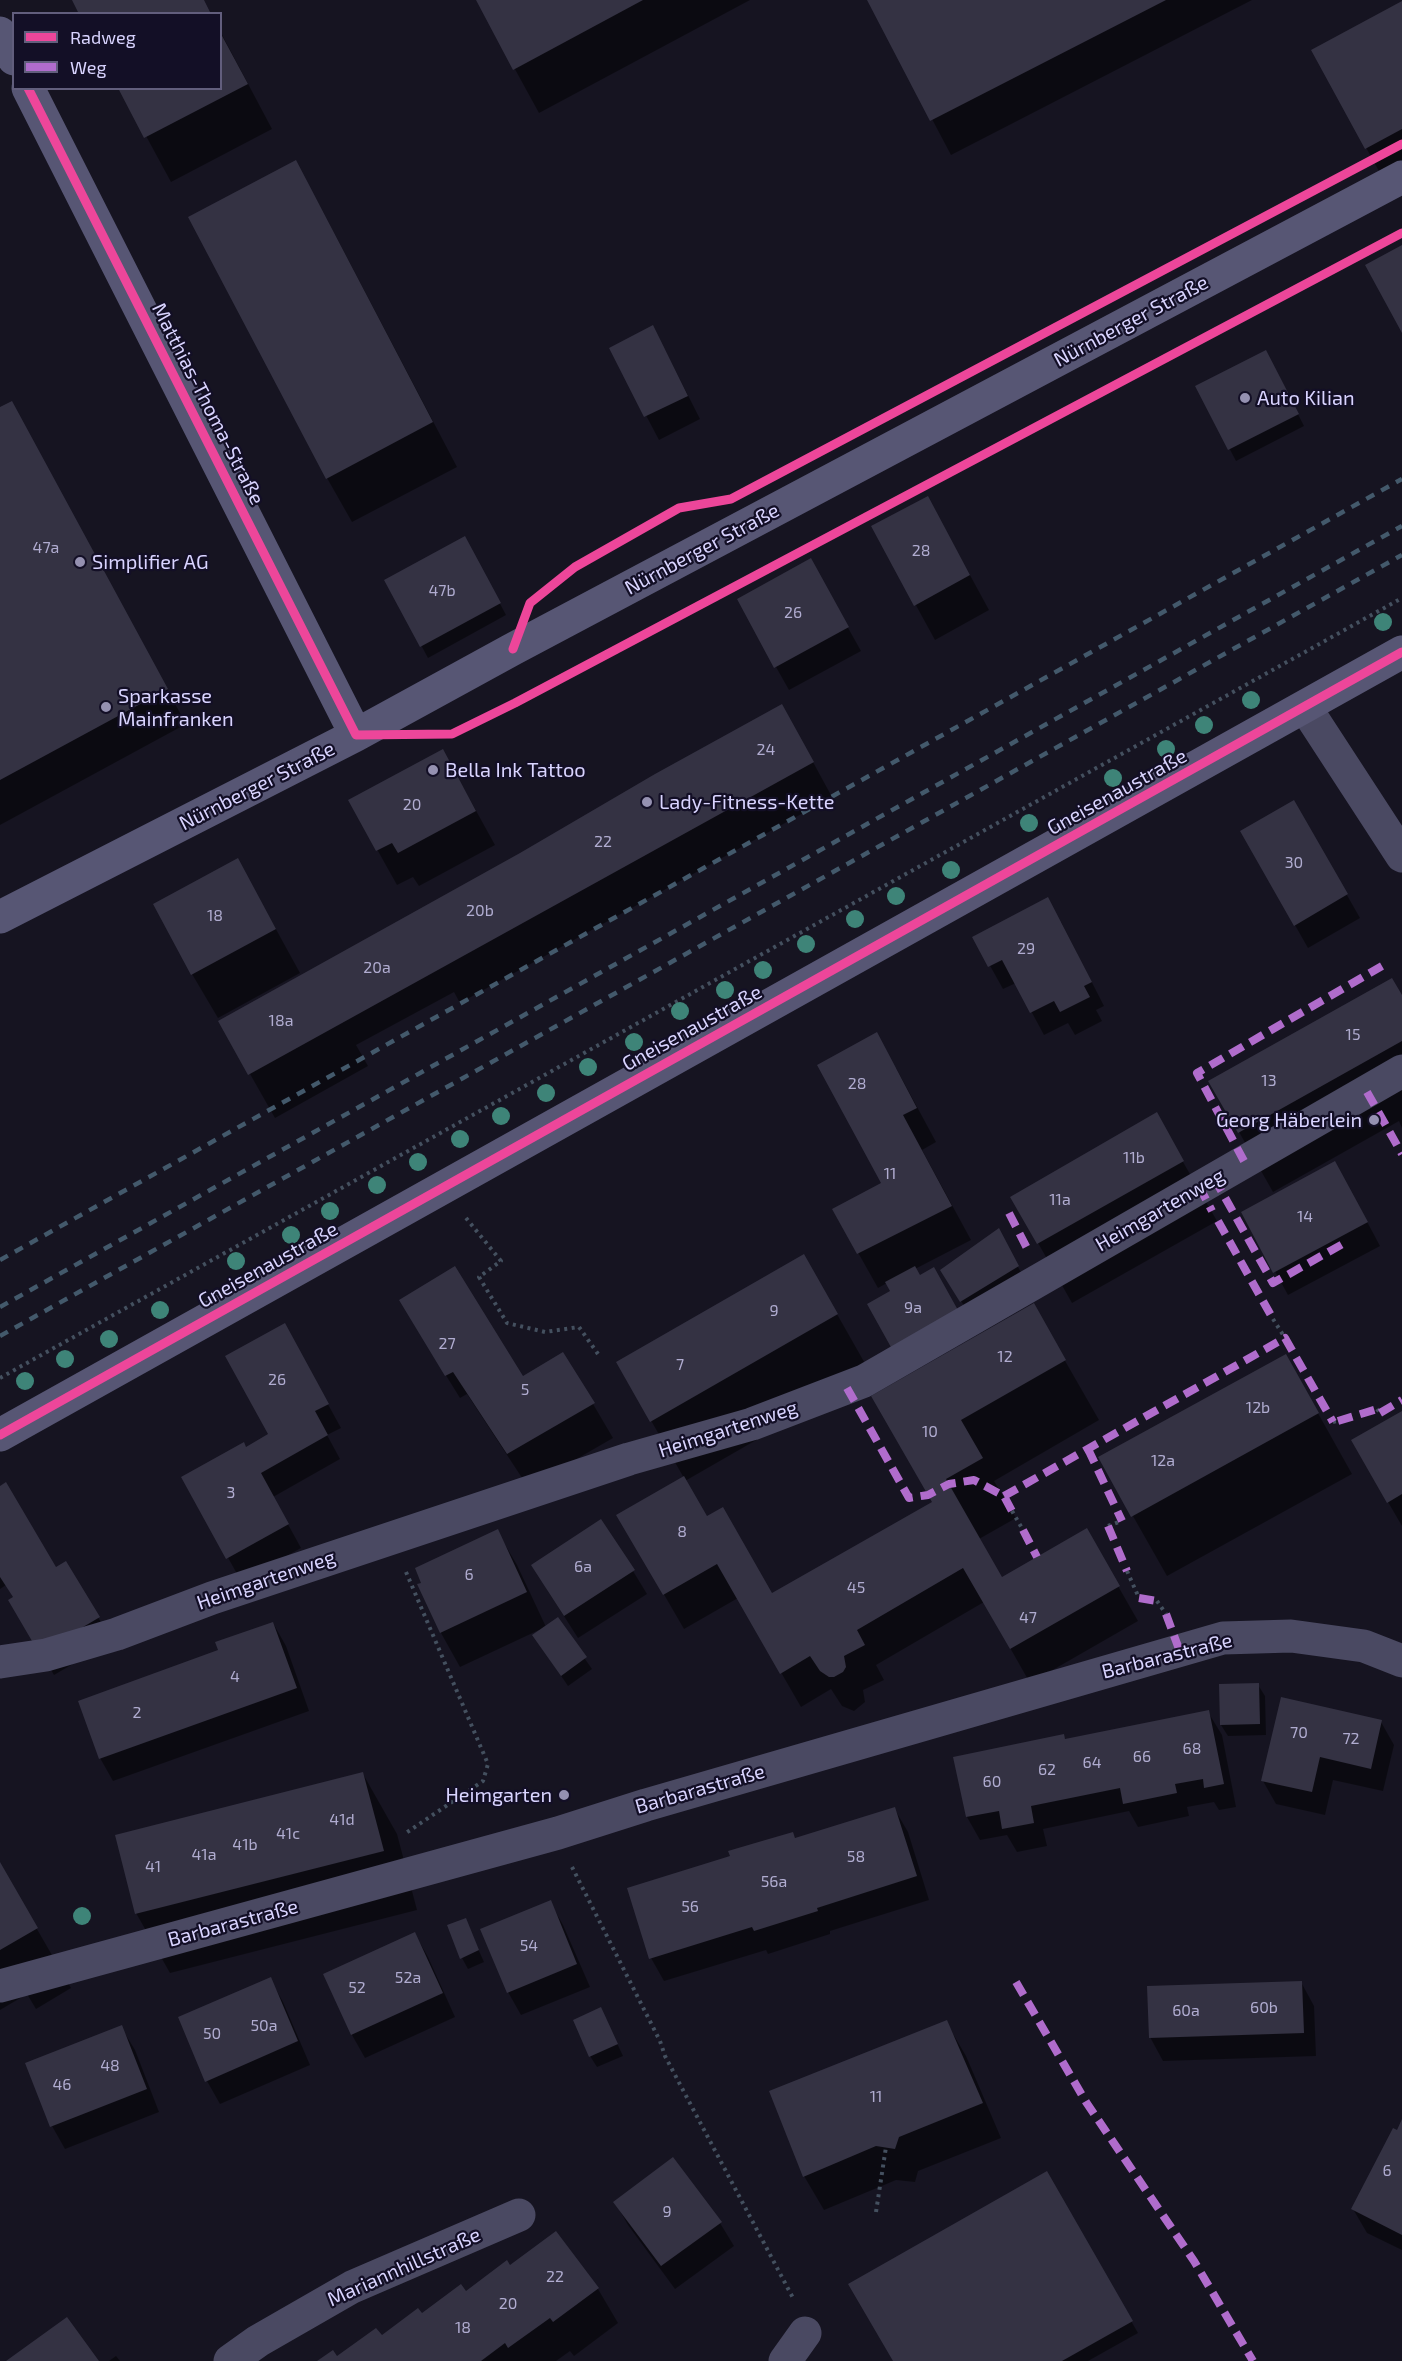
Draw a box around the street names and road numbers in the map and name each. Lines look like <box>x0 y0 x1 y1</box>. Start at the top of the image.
street label: Nürnberger Straße <box>1050 270 1212 372</box>
street label: Matthias-Thoma-Straße <box>147 299 269 509</box>
street label: Nürnberger Straße <box>621 498 783 600</box>
street label: Nürnberger Straße <box>175 736 339 836</box>
street label: Gneisenaustraße <box>1043 744 1191 840</box>
street label: Gneisenaustraße <box>618 980 766 1076</box>
street label: Heimgartenweg <box>1091 1163 1229 1257</box>
street label: Gneisenaustraße <box>194 1217 342 1313</box>
street label: Heimgartenweg <box>655 1395 801 1463</box>
street label: Heimgartenweg <box>194 1545 338 1615</box>
street label: Barbarastraße <box>1099 1628 1235 1684</box>
street label: Barbarastraße <box>632 1759 768 1819</box>
street label: Barbarastraße <box>165 1894 301 1952</box>
street label: Mariannhillstraße <box>324 2222 484 2312</box>

